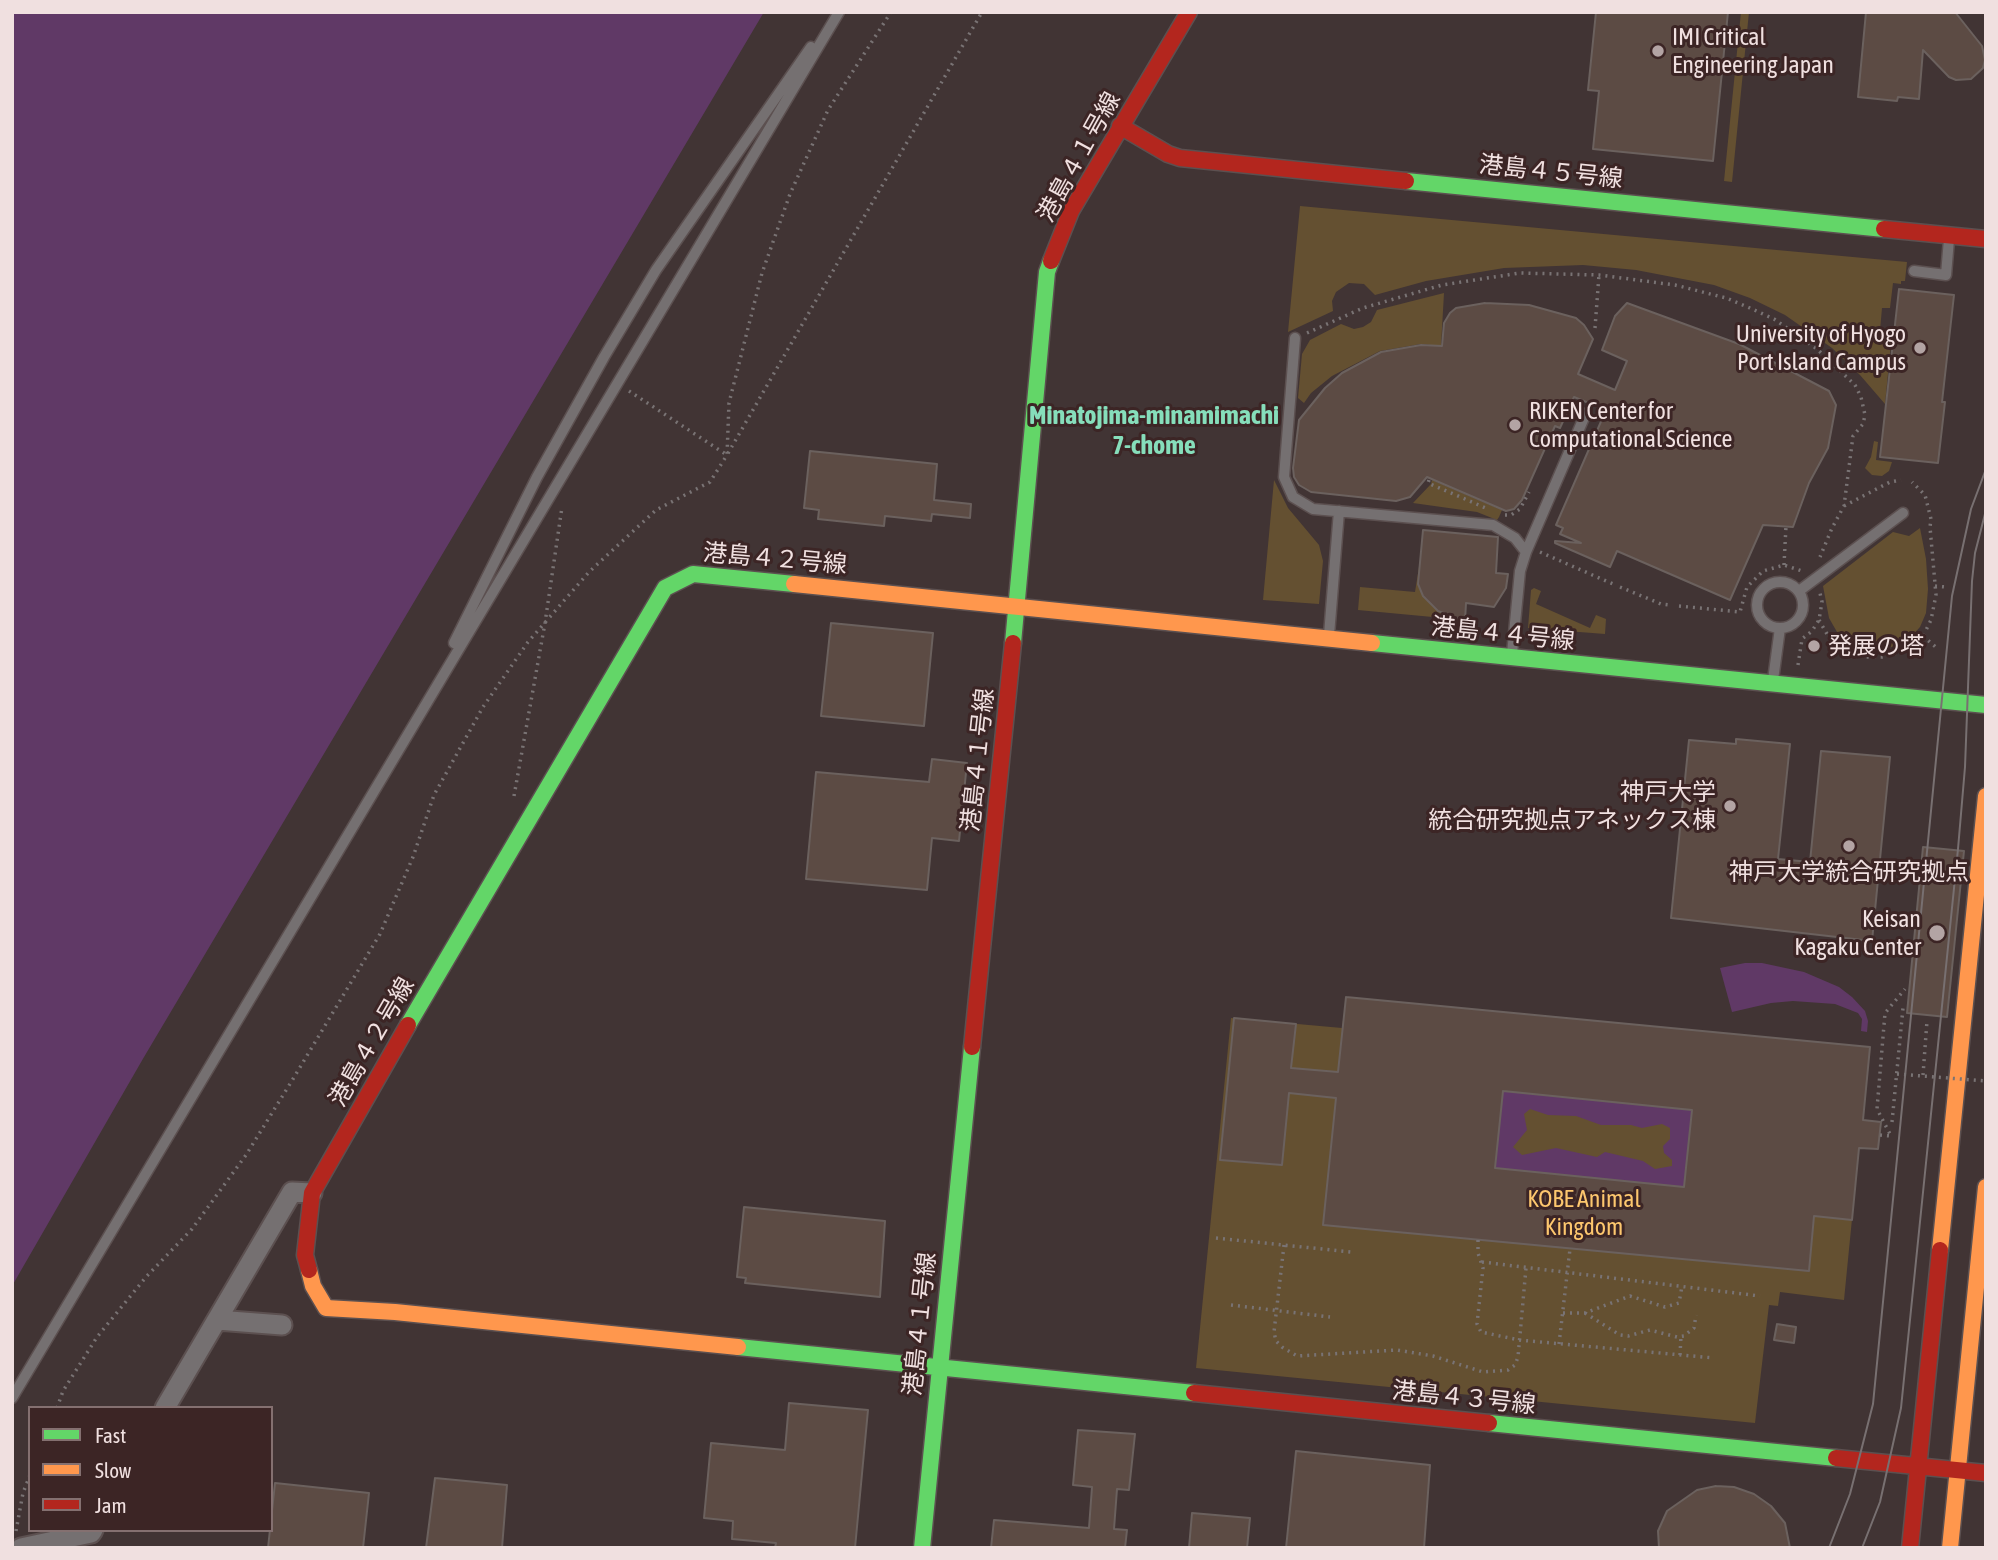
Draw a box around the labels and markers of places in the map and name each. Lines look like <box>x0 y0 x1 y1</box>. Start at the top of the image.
place label: IMI Critical Engineering Japan <box>1672 23 1834 79</box>
marker: IMI Critical Engineering Japan <box>1650 43 1666 59</box>
place label: University of Hyogo Port Island Campus <box>1736 320 1906 376</box>
marker: University of Hyogo Port Island Campus <box>1912 340 1928 356</box>
place label: RIKEN Center for Computational Science <box>1529 397 1732 453</box>
marker: RIKEN Center for Computational Science <box>1507 417 1523 433</box>
place label: 発展の塔 <box>1828 632 1924 660</box>
marker: 発展の塔 <box>1806 638 1822 654</box>
place label: 神戸大学 統合研究拠点アネックス棟 <box>1428 778 1716 834</box>
marker: 神戸大学 統合研究拠点アネックス棟 <box>1722 798 1738 814</box>
marker: 神戸大学統合研究拠点 <box>1841 838 1857 854</box>
place label: 神戸大学統合研究拠点 <box>1729 858 1969 886</box>
place label: Keisan Kagaku Center <box>1794 905 1921 961</box>
marker: Keisan Kagaku Center <box>1927 923 1947 943</box>

